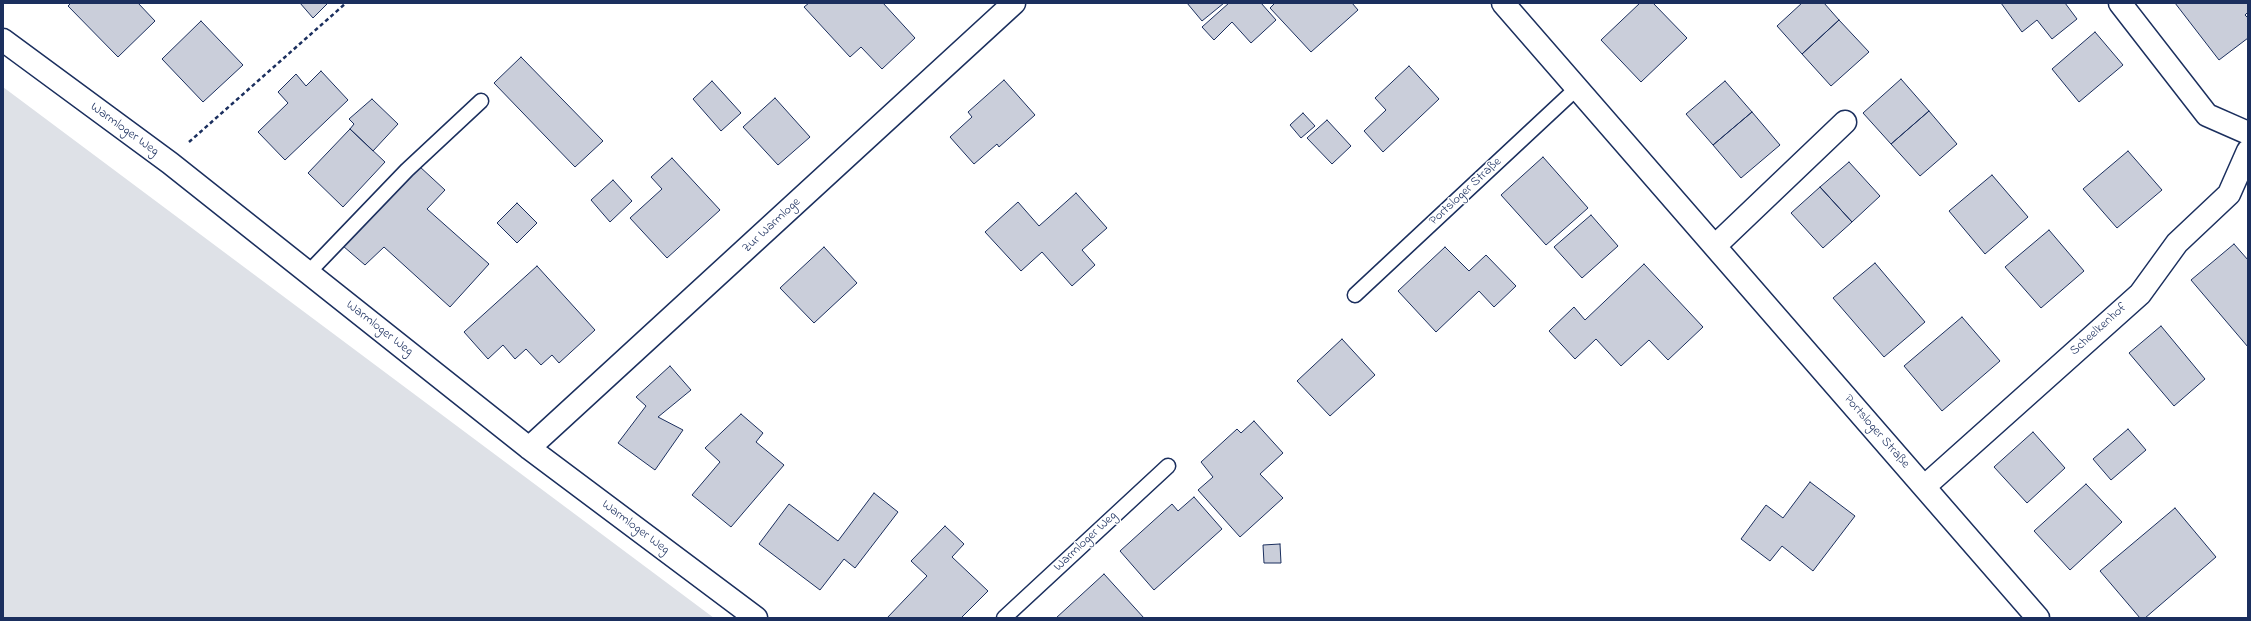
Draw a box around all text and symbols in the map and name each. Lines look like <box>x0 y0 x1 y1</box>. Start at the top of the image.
street label: Warmloger Weg <box>87 100 161 160</box>
street label: Portsloger Straße <box>1427 155 1505 229</box>
street label: Zur Warmloge <box>740 195 804 257</box>
street label: Warmloger Weg <box>342 298 416 360</box>
street label: Scheelkenhof <box>2067 300 2131 360</box>
street label: Portsloger Straße <box>1840 392 1912 472</box>
street label: Warmloger Weg <box>598 497 672 559</box>
street label: Warmloger Weg <box>1051 509 1121 575</box>

